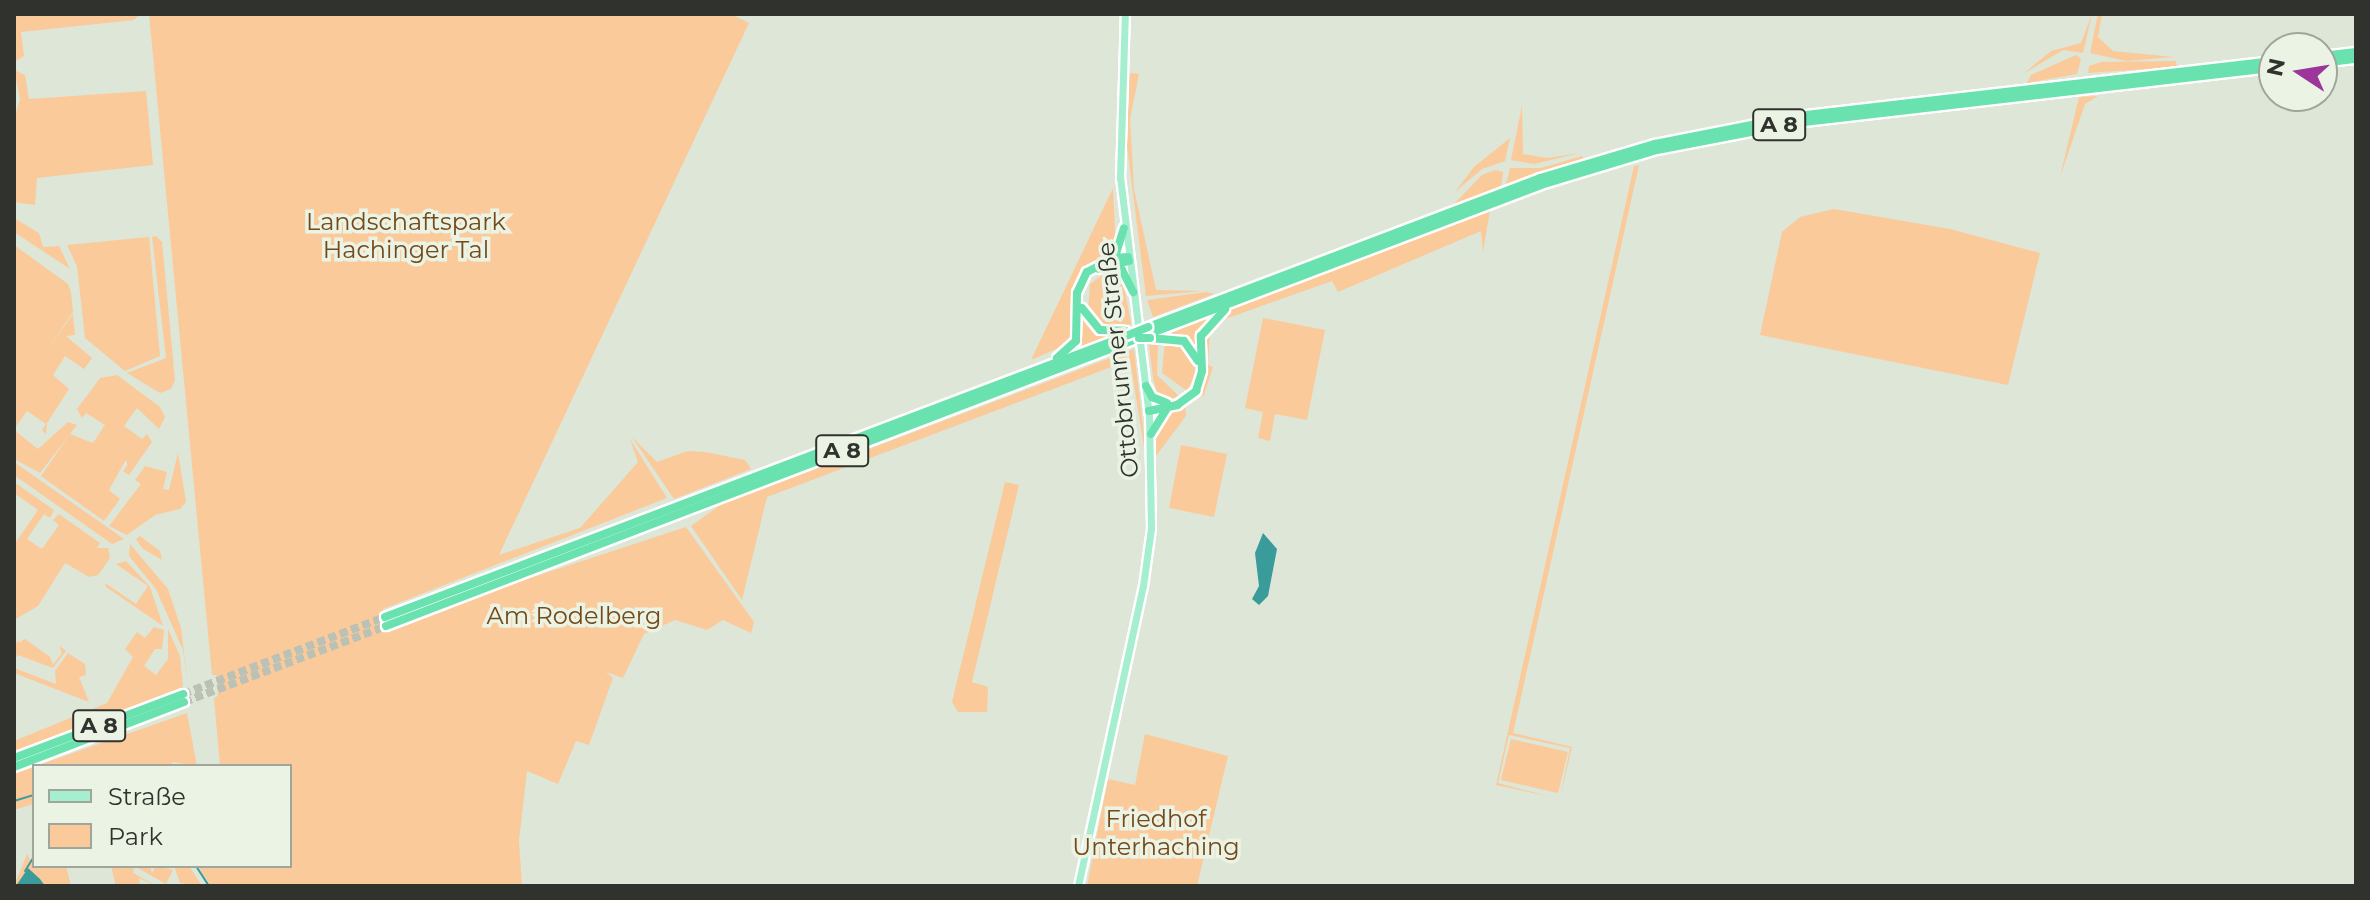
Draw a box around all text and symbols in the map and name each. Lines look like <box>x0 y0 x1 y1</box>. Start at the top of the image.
north arrow <box>2258 32 2338 112</box>
text: N <box>2261 56 2291 79</box>
road number: A 8 <box>1751 107 1807 143</box>
park label: Landschaftspark Hachinger Tal <box>306 208 506 264</box>
street label: Ottobrunner Straße <box>1091 241 1145 479</box>
road number: A 8 <box>814 433 870 469</box>
park label: Am Rodelberg <box>486 602 662 630</box>
road number: A 8 <box>71 708 127 744</box>
legend <box>32 764 292 868</box>
text: Straße <box>108 782 186 811</box>
park label: Friedhof Unterhaching <box>1072 805 1240 861</box>
text: Park <box>108 822 163 851</box>

